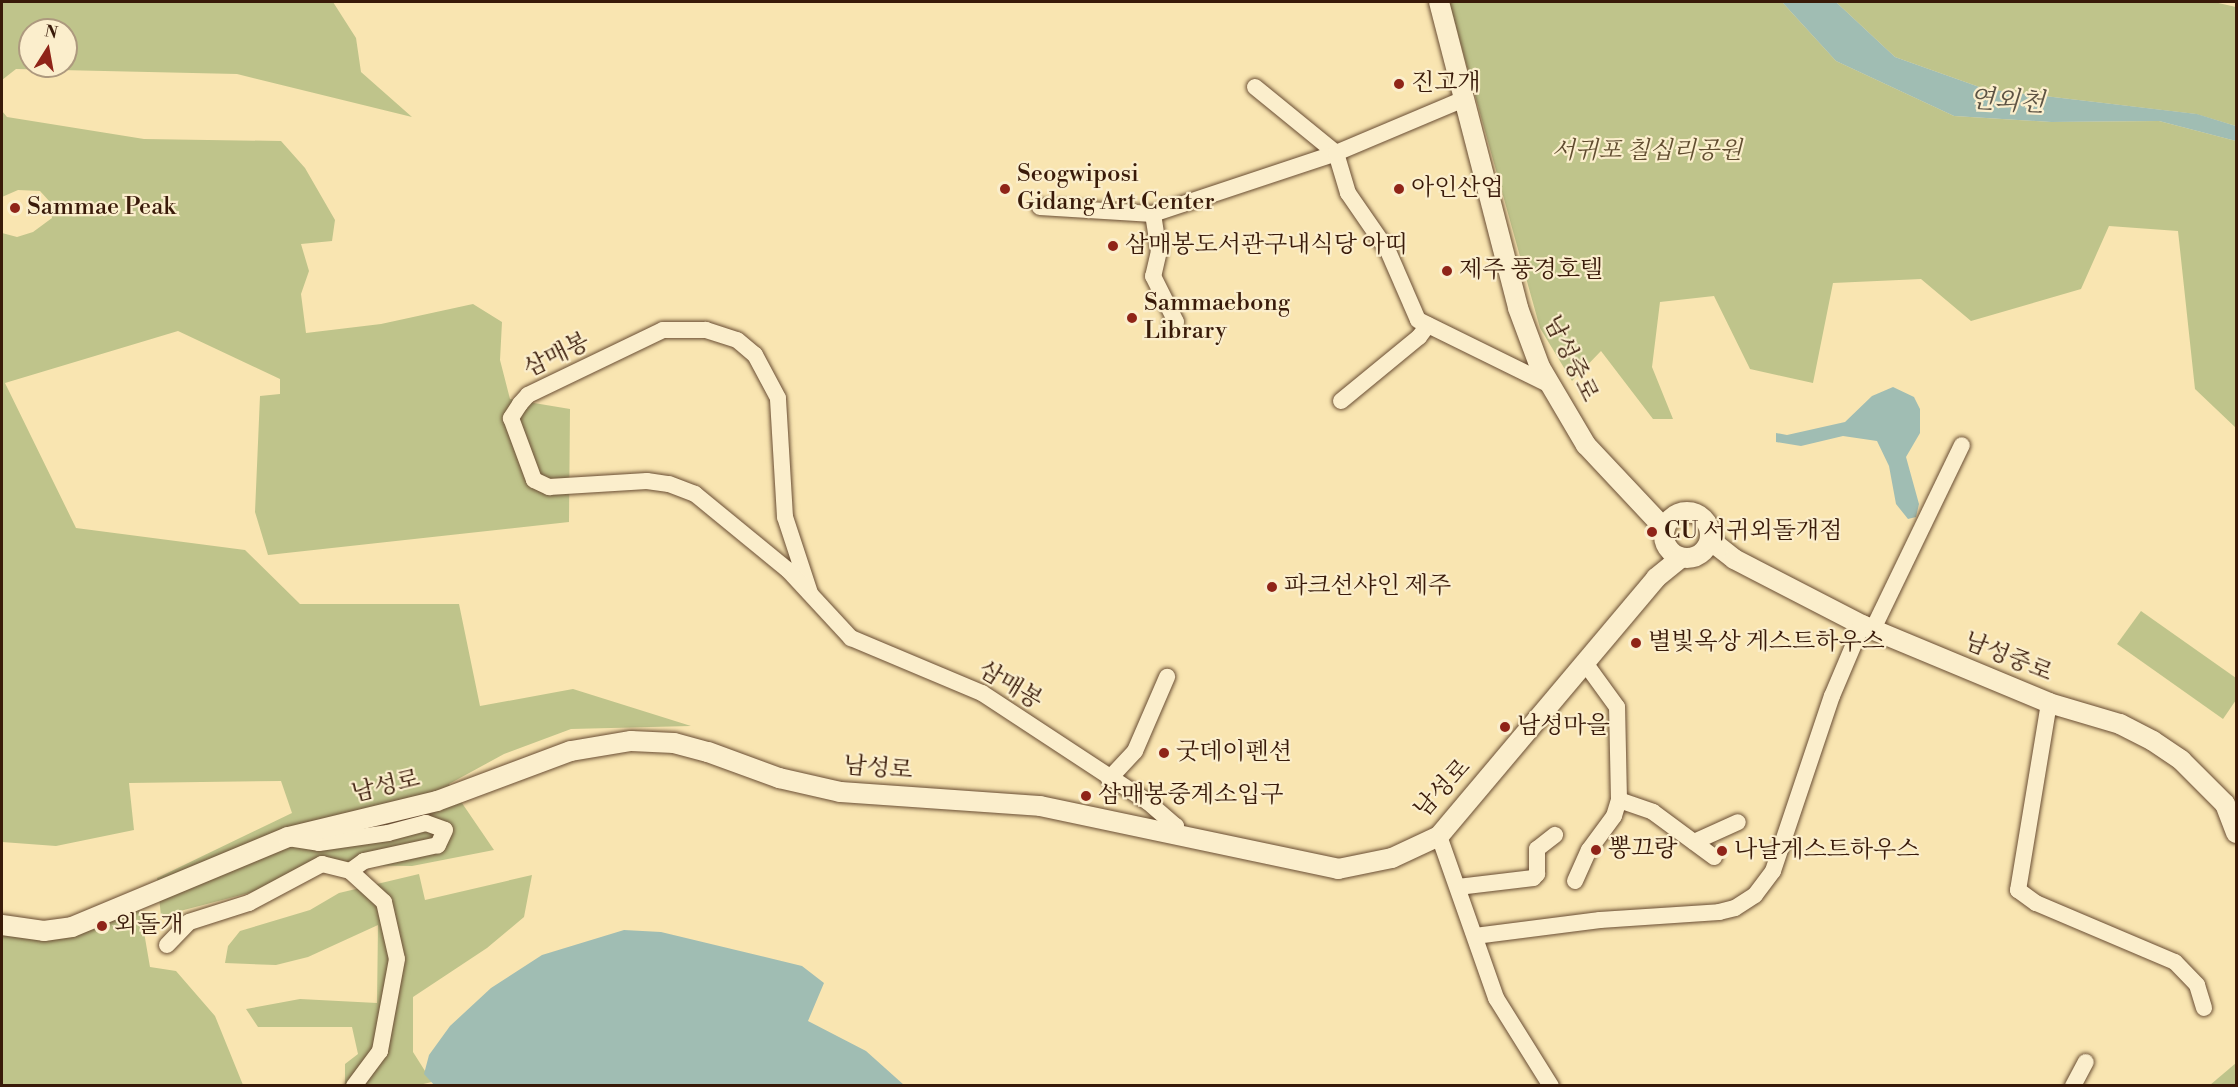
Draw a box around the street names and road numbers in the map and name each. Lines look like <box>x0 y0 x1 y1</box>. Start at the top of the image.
street label: 남성중로 <box>1537 311 1603 407</box>
street label: 삼매봉 <box>519 328 595 384</box>
street label: 남성중로 <box>1960 627 2056 689</box>
street label: 삼매봉 <box>973 656 1047 716</box>
street label: 남성로 <box>842 752 914 786</box>
street label: 남성로 <box>1409 754 1477 824</box>
street label: 남성로 <box>349 765 423 809</box>

